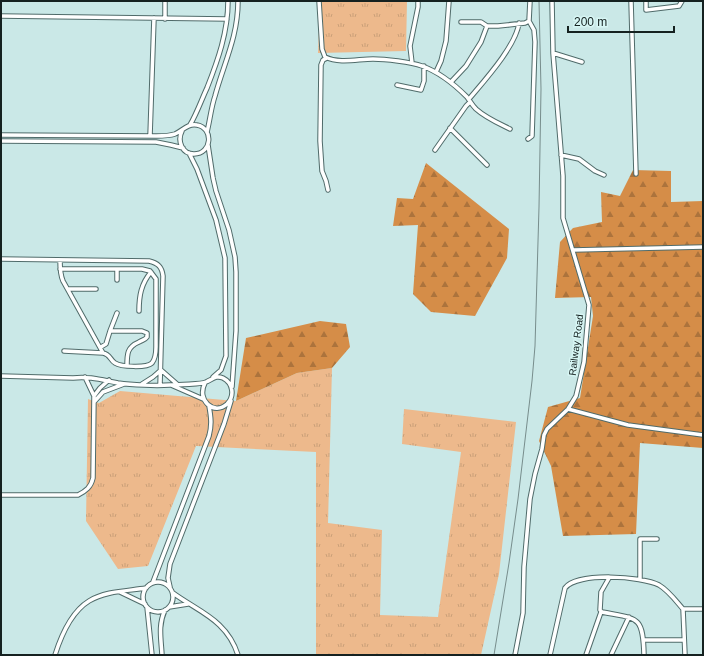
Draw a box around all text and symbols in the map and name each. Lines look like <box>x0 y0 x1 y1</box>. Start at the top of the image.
scale bar <box>568 8 674 34</box>
text: 200 m <box>574 15 607 29</box>
street label: Railway Road <box>567 314 585 376</box>

